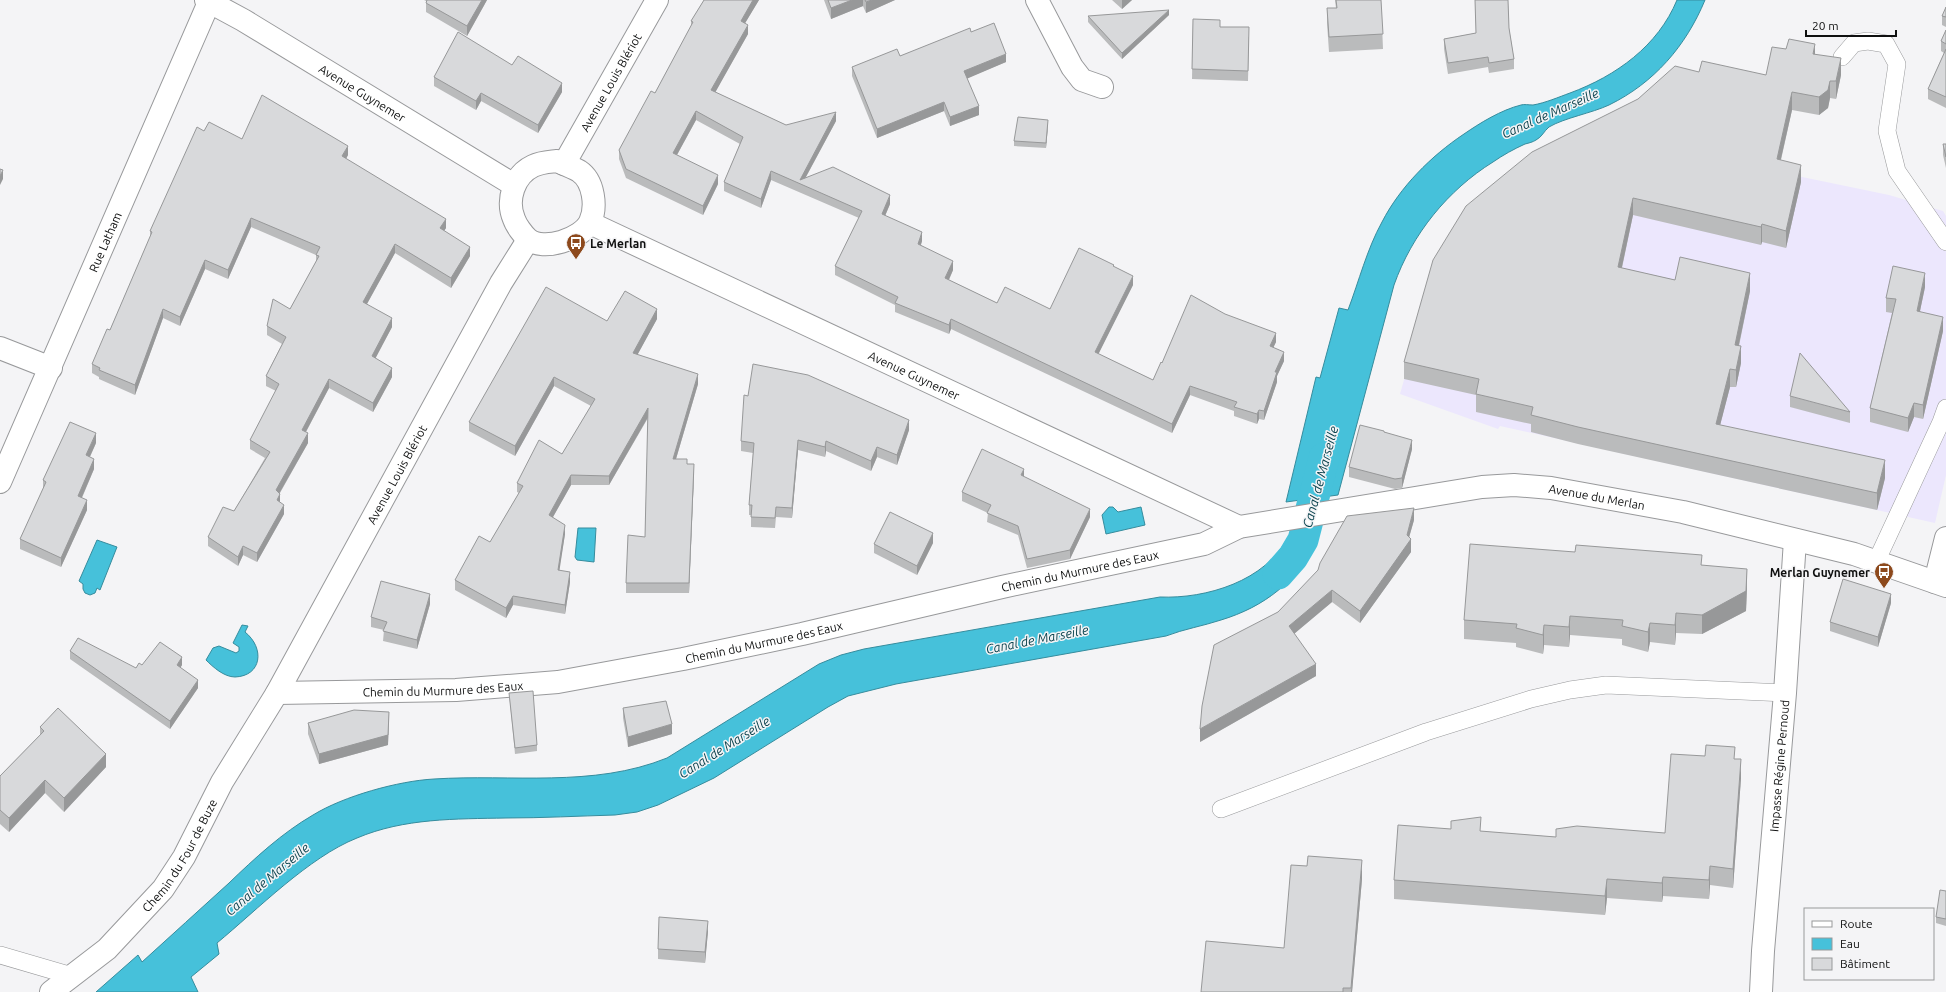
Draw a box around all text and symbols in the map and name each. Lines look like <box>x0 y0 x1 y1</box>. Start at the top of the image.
scale bar <box>1806 12 1896 38</box>
text: 20 m <box>1812 19 1839 32</box>
street label: Avenue Louis Blériot <box>577 31 643 134</box>
street label: Avenue Guynemer <box>317 62 408 124</box>
water label: Canal de Marseille <box>1499 85 1601 141</box>
street label: Rue Latham <box>86 210 123 274</box>
bus stop icon: Le Merlan <box>565 232 587 260</box>
place label: Le Merlan <box>590 237 646 250</box>
street label: Avenue Guynemer <box>867 348 962 402</box>
street label: Avenue Louis Blériot <box>364 422 429 526</box>
water label: Canal de Marseille <box>1300 424 1340 529</box>
street label: Avenue du Merlan <box>1548 481 1646 511</box>
street label: Chemin du Murmure des Eaux <box>1000 547 1160 594</box>
bus stop icon: Merlan Guynemer <box>1873 561 1895 589</box>
place label: Merlan Guynemer <box>1770 566 1870 579</box>
street label: Chemin du Murmure des Eaux <box>684 618 844 665</box>
water label: Canal de Marseille <box>984 622 1090 656</box>
street label: Chemin du Murmure des Eaux <box>362 678 524 698</box>
street label: Impasse Régine Pernoud <box>1767 699 1791 832</box>
water label: Canal de Marseille <box>676 713 772 781</box>
street label: Chemin du Four de Buze <box>139 797 219 914</box>
water label: Canal de Marseille <box>222 840 312 918</box>
legend <box>1804 908 1934 980</box>
text: Route <box>1840 917 1873 930</box>
text: Eau <box>1840 937 1860 950</box>
text: Bâtiment <box>1840 957 1890 970</box>

